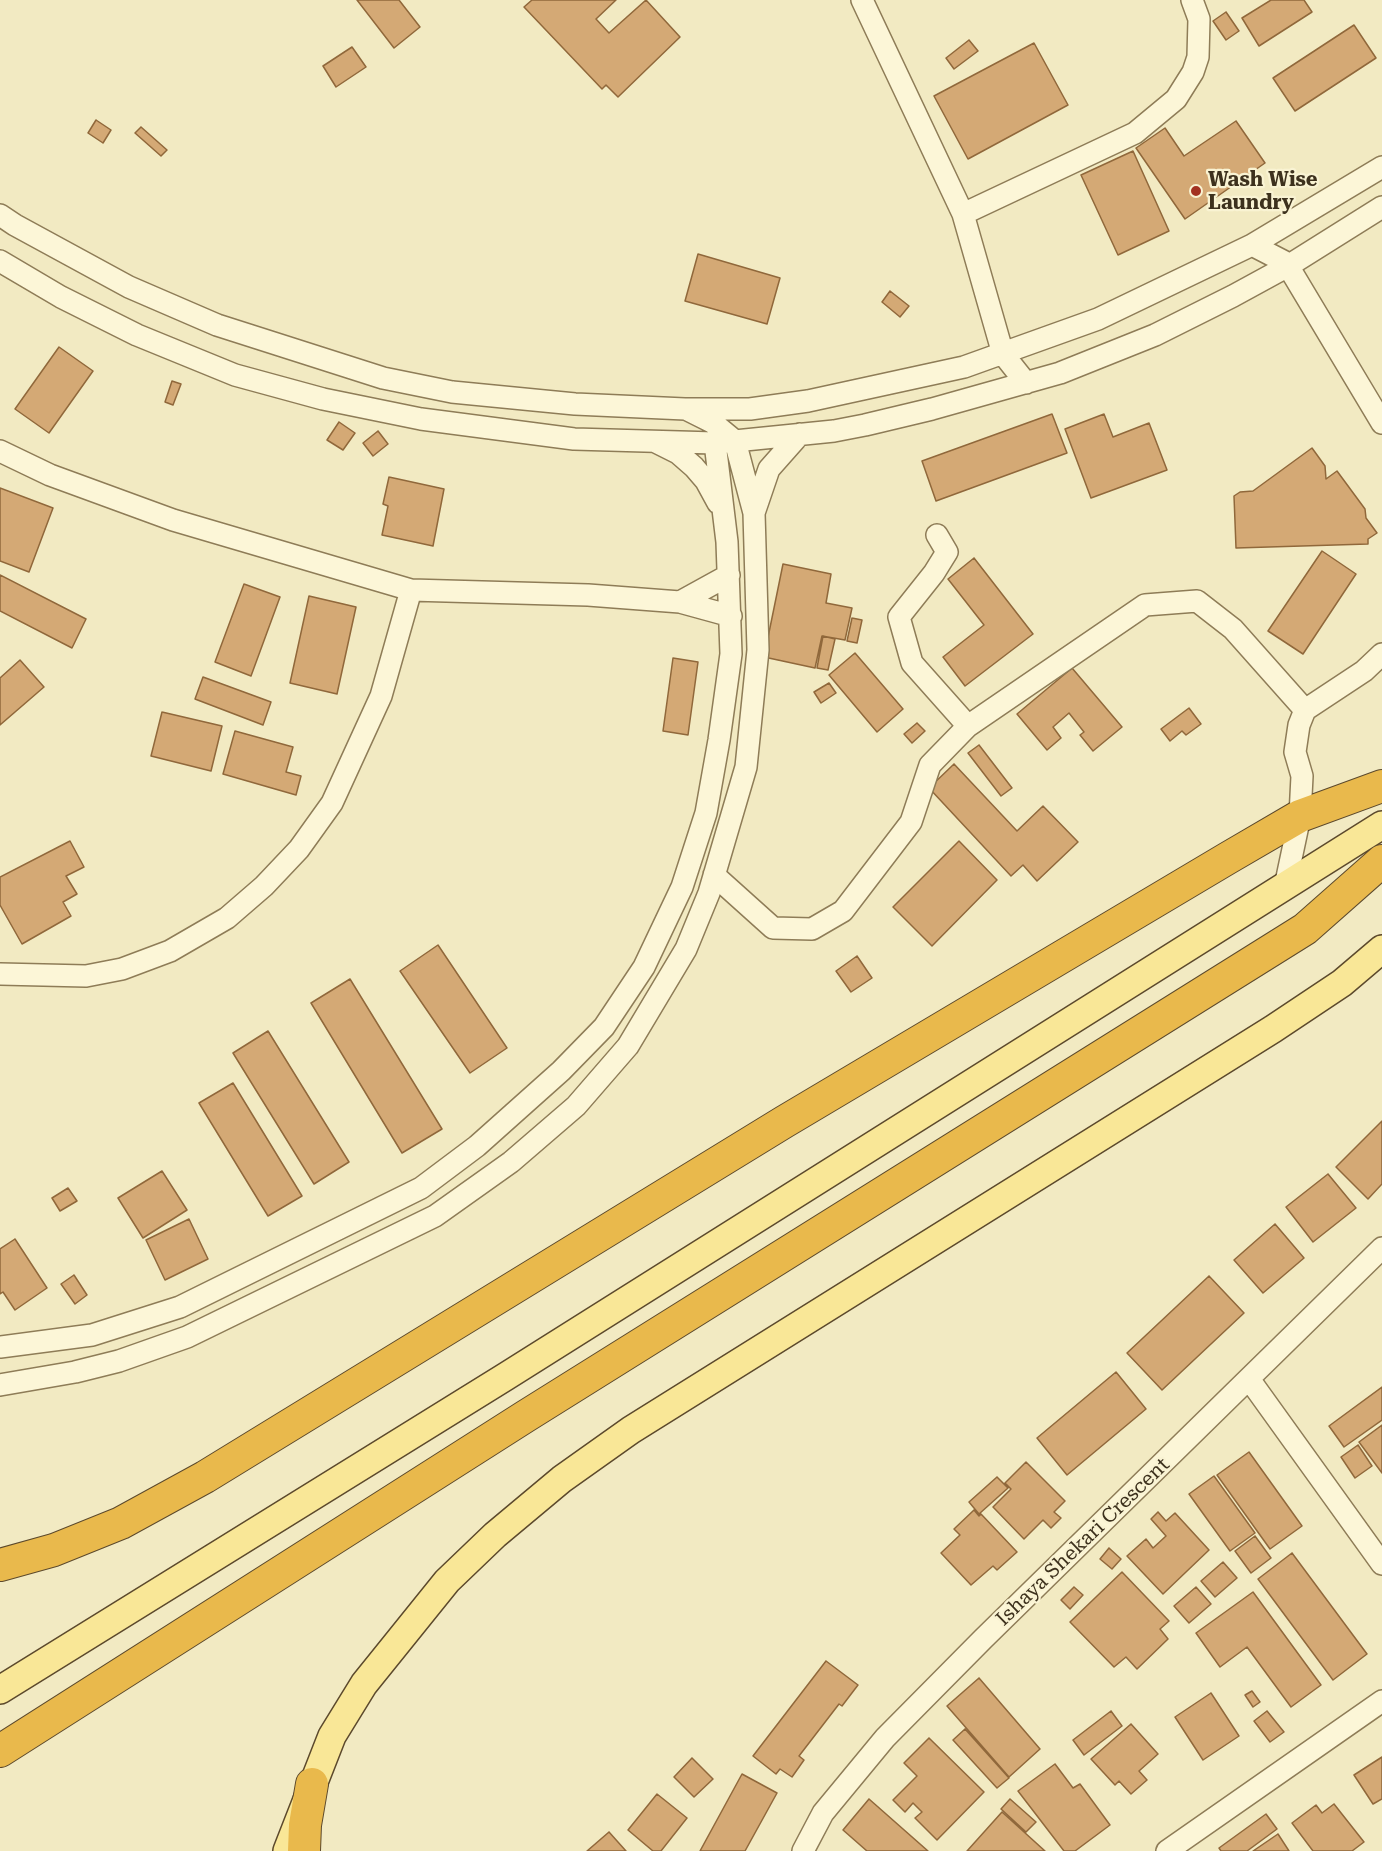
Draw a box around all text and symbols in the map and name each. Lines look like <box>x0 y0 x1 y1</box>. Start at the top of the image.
place label: Wash Wise Laundry <box>1208 168 1318 215</box>
marker: Wash Wise Laundry <box>1189 184 1203 198</box>
street label: Ishaya Shekari Crescent <box>991 1453 1175 1631</box>

